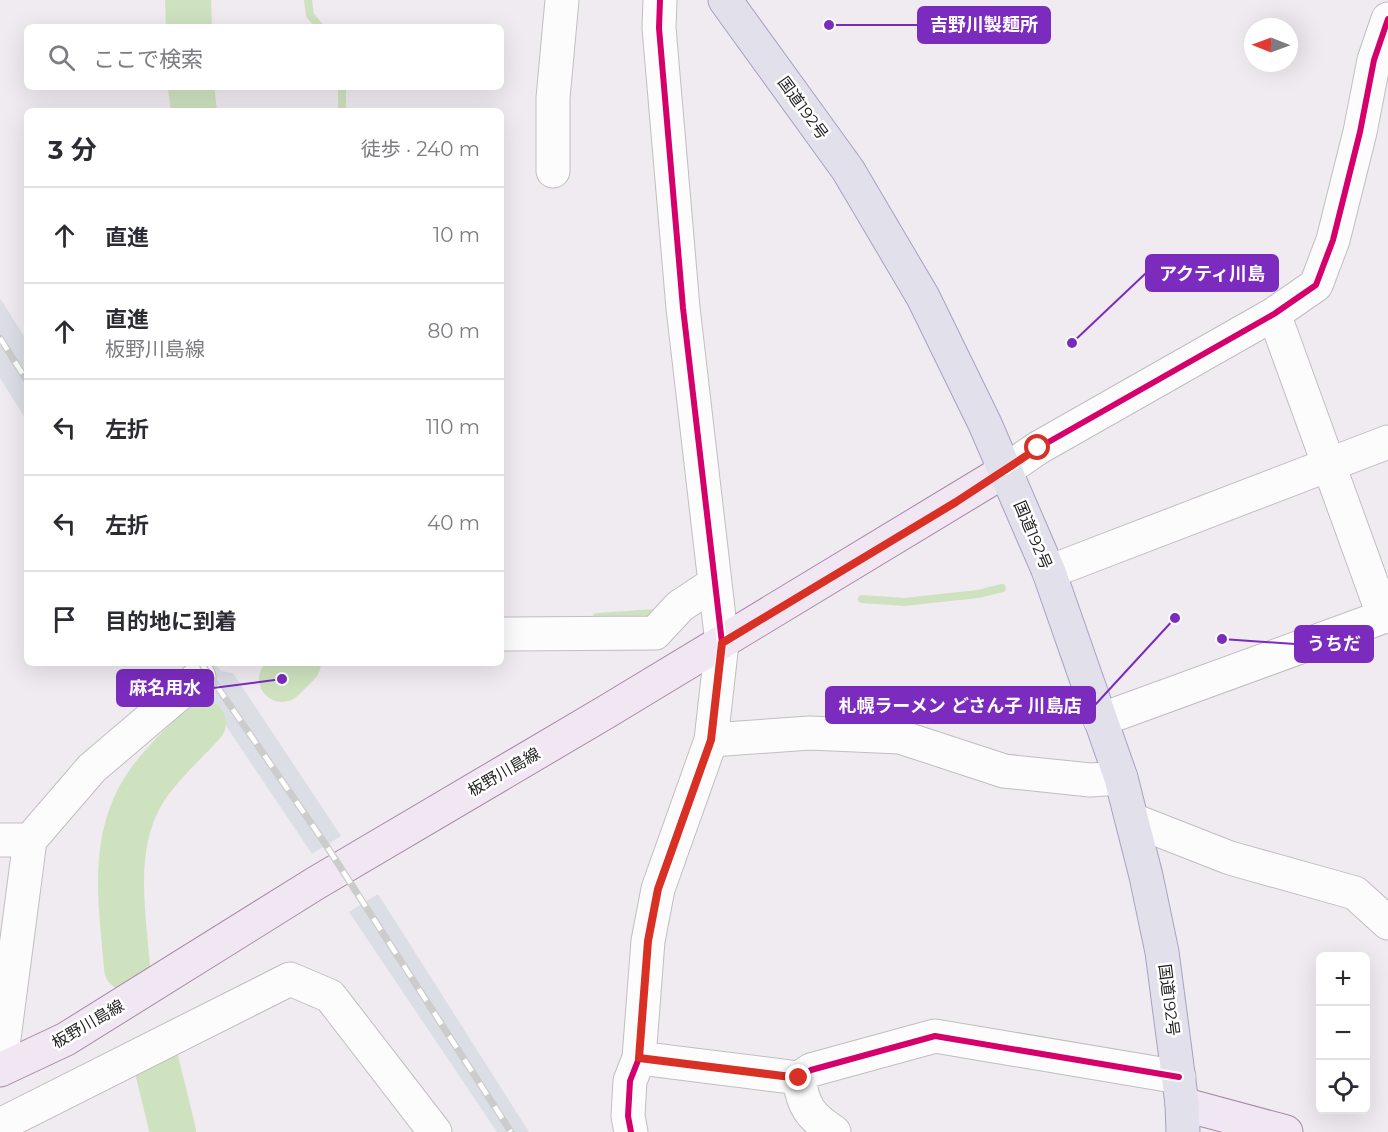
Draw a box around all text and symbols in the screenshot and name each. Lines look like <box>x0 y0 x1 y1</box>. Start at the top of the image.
callout: 吉野川製麺所 <box>918 7 1050 43</box>
text: 吉野川製麺所 <box>930 14 1038 36</box>
north arrow <box>1244 18 1298 72</box>
search box <box>24 24 504 90</box>
icon: search <box>45 41 78 74</box>
text: ここで検索 <box>93 46 203 73</box>
street label: 国道192号 <box>774 73 832 143</box>
text: 3 分 <box>48 134 97 166</box>
text: 徒歩 · 240 m <box>361 137 480 161</box>
icon: ahead <box>48 219 81 252</box>
text: 10 m <box>433 223 480 247</box>
text: 直進 <box>105 224 149 251</box>
callout: アクティ川島 <box>1146 255 1278 291</box>
text: アクティ川島 <box>1159 263 1265 285</box>
text: 直進 <box>105 306 149 333</box>
icon: ahead <box>48 315 81 348</box>
text: 80 m <box>428 319 480 343</box>
text: 板野川島線 <box>105 337 205 361</box>
icon: left <box>48 411 81 444</box>
text: 110 m <box>426 415 480 439</box>
text: 左折 <box>105 416 149 443</box>
route start <box>1024 434 1050 460</box>
street label: 国道192号 <box>1010 498 1056 572</box>
icon: left <box>48 507 81 540</box>
text: 40 m <box>427 511 480 535</box>
text: 左折 <box>105 512 149 539</box>
icon: arrive <box>48 603 81 636</box>
text: 目的地に到着 <box>105 608 237 635</box>
callout: うちだ <box>1295 626 1373 662</box>
text: うちだ <box>1307 633 1361 655</box>
callout: 麻名用水 <box>117 670 213 706</box>
text: 麻名用水 <box>129 677 201 699</box>
callout: 札幌ラーメン どさん子 川島店 <box>826 687 1095 723</box>
text: 札幌ラーメン どさん子 川島店 <box>839 695 1081 717</box>
street label: 板野川島線 <box>465 744 543 800</box>
map controls <box>1316 952 1370 1114</box>
button: + <box>1316 952 1370 1006</box>
street label: 国道192号 <box>1155 963 1183 1037</box>
street label: 板野川島線 <box>49 996 127 1052</box>
button: − <box>1316 1006 1370 1060</box>
button: locate <box>1316 1060 1370 1114</box>
route end <box>785 1064 811 1090</box>

